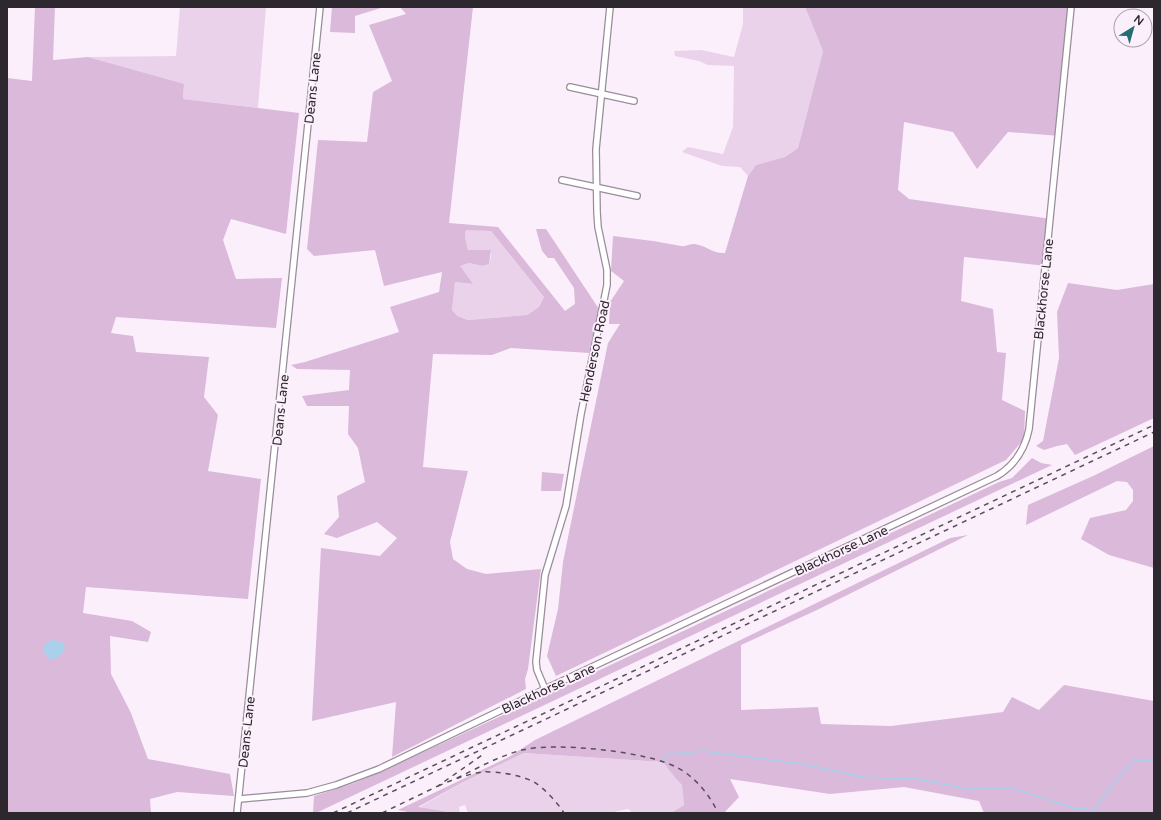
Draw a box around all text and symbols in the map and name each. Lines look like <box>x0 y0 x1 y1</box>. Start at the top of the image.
north arrow <box>1113 8 1153 48</box>
text: N <box>1131 13 1146 28</box>
street label: Deans Lane <box>301 52 325 125</box>
street label: Blackhorse Lane <box>1031 238 1057 340</box>
street label: Henderson Road <box>576 299 614 404</box>
street label: Deans Lane <box>269 374 293 447</box>
street label: Blackhorse Lane <box>792 522 891 580</box>
street label: Blackhorse Lane <box>499 660 598 718</box>
street label: Deans Lane <box>235 696 259 769</box>

